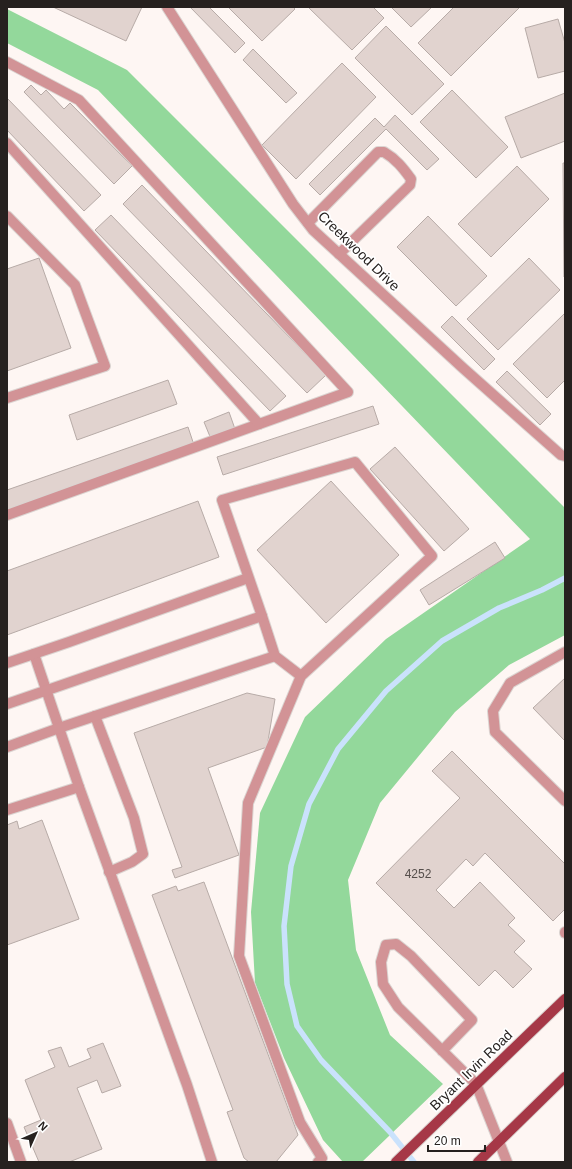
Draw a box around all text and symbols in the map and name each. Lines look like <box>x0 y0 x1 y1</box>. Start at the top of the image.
street label: Creekwood Drive <box>315 208 403 294</box>
house number: 4252 <box>405 867 432 881</box>
street label: Bryant Irvin Road <box>427 1027 515 1113</box>
north arrow <box>16 1113 56 1153</box>
text: N <box>36 1119 50 1133</box>
scale bar <box>428 1127 485 1153</box>
text: 20 m <box>434 1134 461 1148</box>

